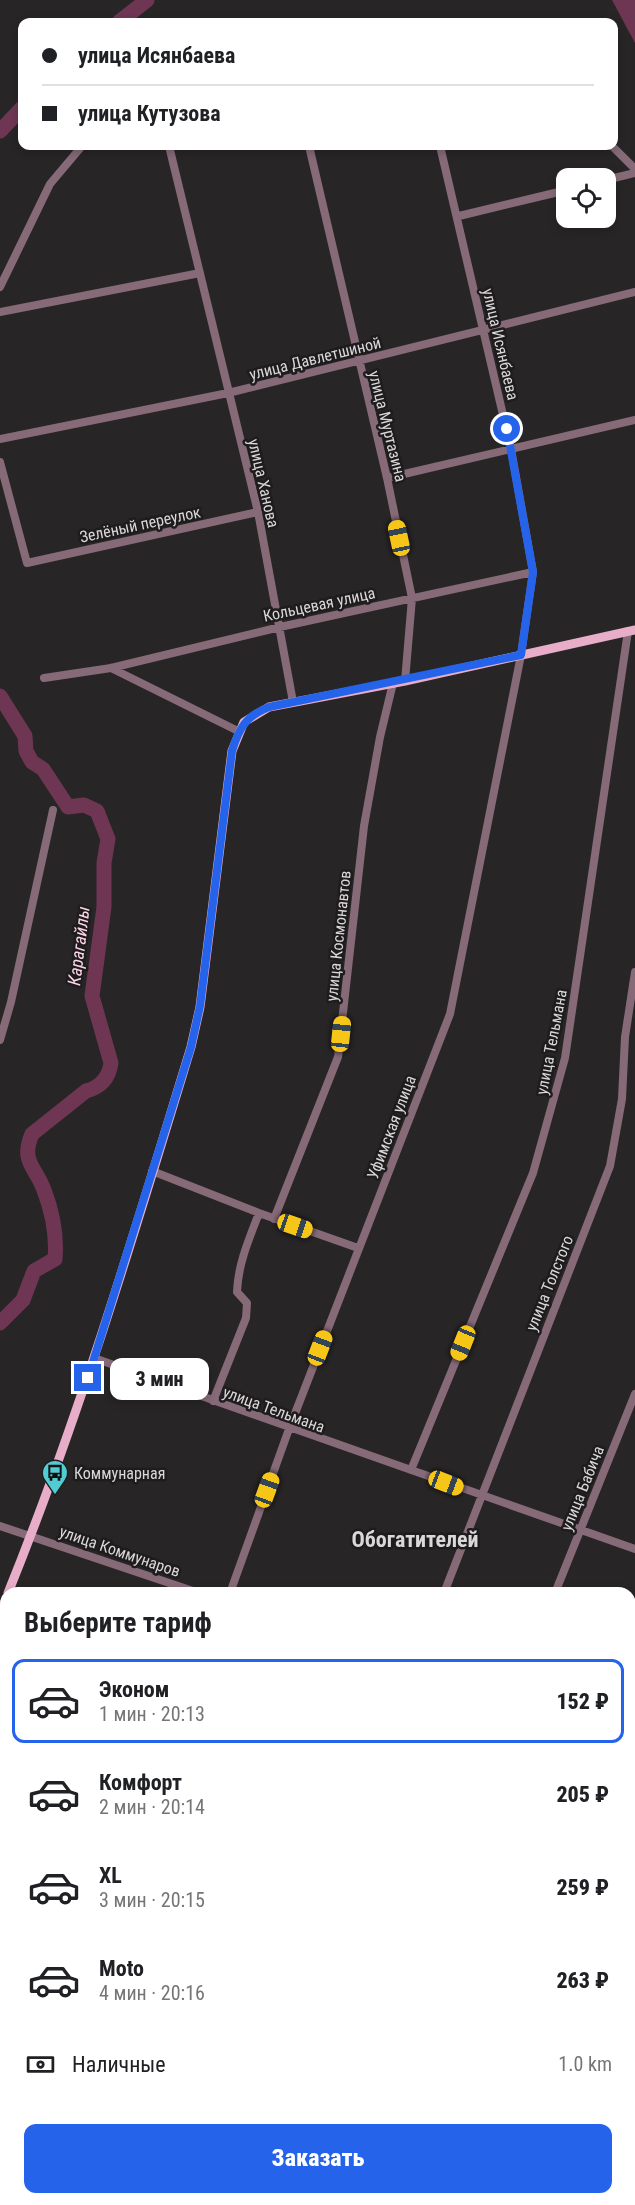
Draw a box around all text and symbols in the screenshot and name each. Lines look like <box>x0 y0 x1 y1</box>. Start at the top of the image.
text: улица Исянбаева <box>78 43 235 68</box>
text: улица Кутузова <box>78 101 221 126</box>
map controls <box>556 168 616 228</box>
button: locate <box>556 168 616 228</box>
street label: улица Исянбаева <box>478 286 523 402</box>
street label: улица Давлетшиной <box>247 333 383 384</box>
street label: улица Муртазина <box>365 369 411 484</box>
route start <box>493 415 520 442</box>
street label: улица Ханова <box>244 437 283 529</box>
street label: Зелёный переулок <box>78 502 203 547</box>
car <box>386 519 412 557</box>
street label: Кольцевая улица <box>261 583 377 626</box>
street label: улица Космонавтов <box>322 870 355 1002</box>
water label: Карагайлы <box>63 905 94 987</box>
street label: улица Тельмана <box>532 988 571 1096</box>
car <box>330 1015 352 1053</box>
street label: Уфимская улица <box>363 1073 420 1182</box>
car <box>275 1212 315 1240</box>
street label: улица Толстого <box>522 1233 577 1334</box>
car <box>448 1323 478 1363</box>
car <box>305 1328 335 1368</box>
callout: 3 мин <box>109 1357 208 1399</box>
route end <box>74 1364 101 1391</box>
text: 3 мин <box>136 1367 183 1391</box>
street label: улица Тельмана <box>220 1382 327 1437</box>
street label: улица Бабича <box>557 1443 608 1533</box>
bus stop icon: Коммунарная <box>40 1458 70 1496</box>
place label: Коммунарная <box>74 1464 165 1483</box>
car <box>426 1468 466 1498</box>
car <box>252 1470 282 1510</box>
street label: улица Коммунаров <box>57 1522 183 1581</box>
district label: Обогатителей <box>352 1527 478 1552</box>
text: Выберите тариф <box>24 1607 212 1639</box>
icon: car <box>27 1674 81 1728</box>
text: Эконом <box>99 1677 169 1702</box>
text: 152 ₽ <box>556 1689 609 1714</box>
text: 1 мин · 20:13 <box>99 1702 205 1726</box>
icon: car <box>27 1767 81 1821</box>
text: Комфорт <box>99 1770 182 1795</box>
text: 205 ₽ <box>556 1782 609 1807</box>
text: 2 мин · 20:14 <box>99 1795 205 1819</box>
icon: car <box>27 1860 81 1914</box>
text: XL <box>99 1863 122 1888</box>
text: 259 ₽ <box>556 1875 609 1900</box>
text: 3 мин · 20:15 <box>99 1888 205 1912</box>
icon: car <box>27 1953 81 2007</box>
text: Moto <box>99 1956 144 1981</box>
text: 263 ₽ <box>556 1968 609 1993</box>
text: 4 мин · 20:16 <box>99 1981 205 2005</box>
icon: cash <box>24 2048 57 2081</box>
text: Наличные <box>72 2052 166 2077</box>
text: 1.0 km <box>558 2052 612 2076</box>
button: Заказать <box>24 2124 612 2193</box>

